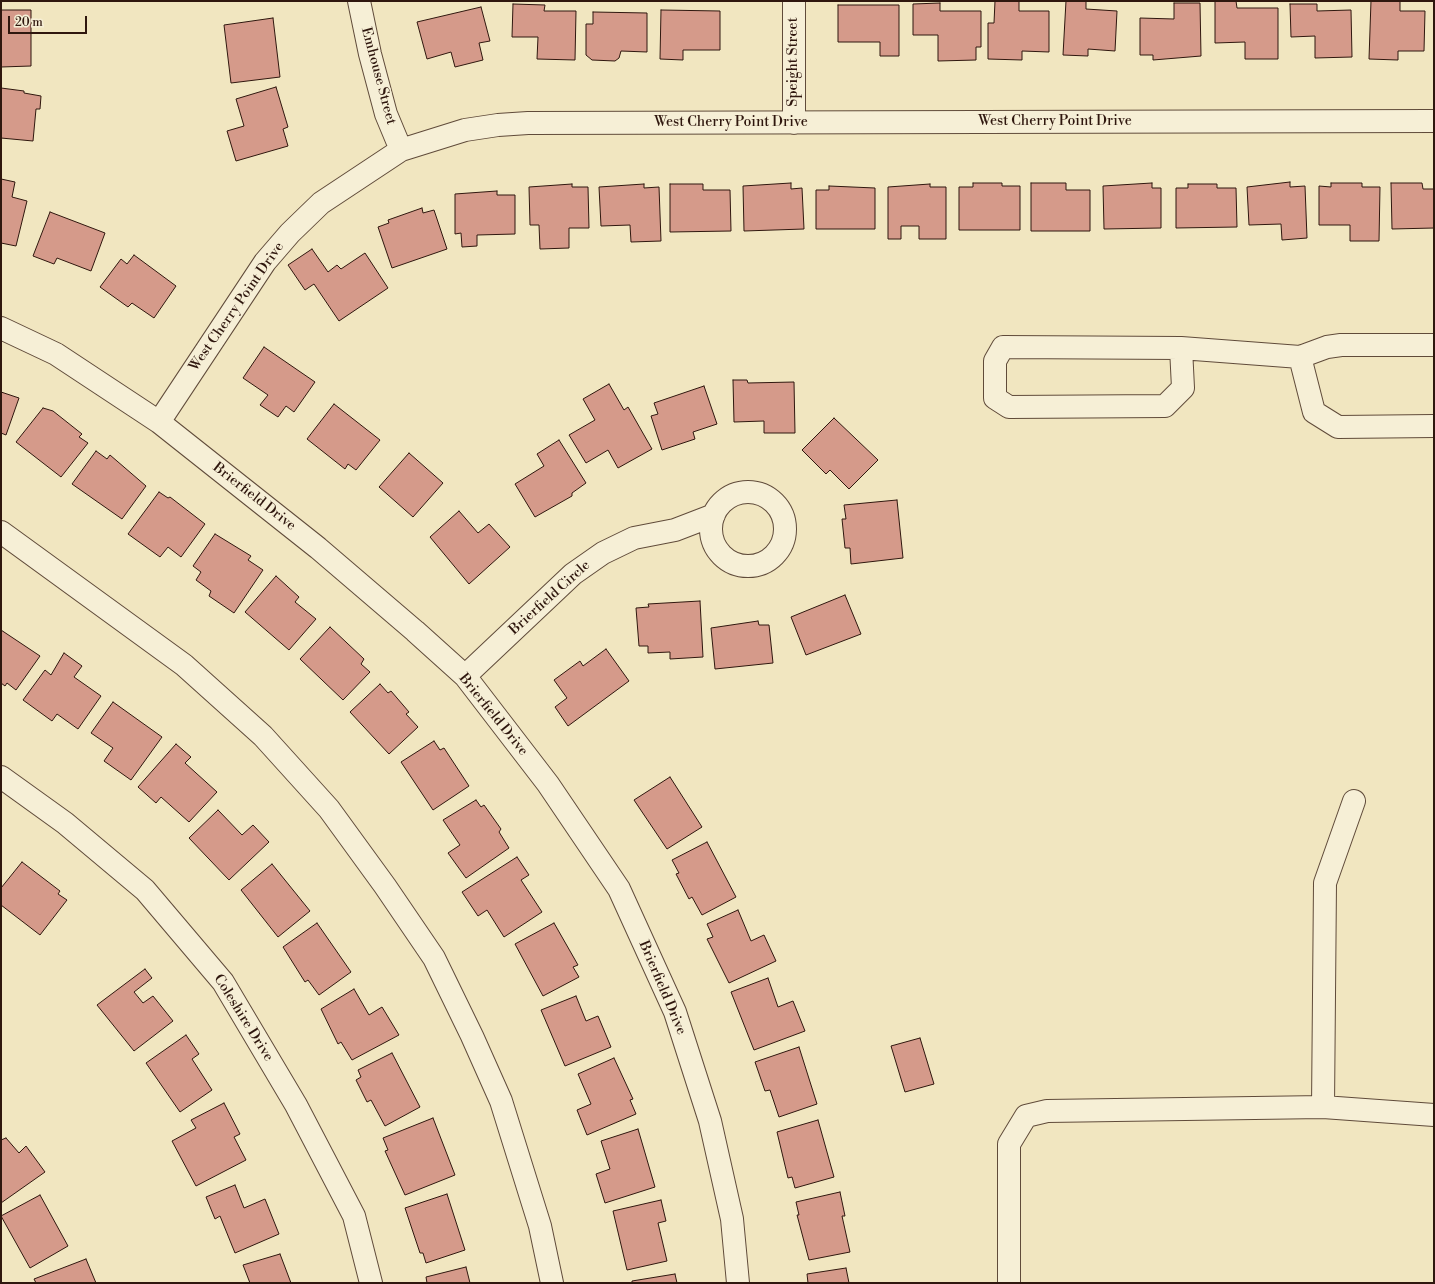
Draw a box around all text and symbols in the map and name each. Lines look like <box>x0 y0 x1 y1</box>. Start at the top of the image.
scale bar <box>10 8 89 34</box>
text: 20 m <box>15 15 43 30</box>
street label: Speight Street <box>786 17 802 107</box>
street label: Emhouse Street <box>357 25 399 127</box>
street label: West Cherry Point Drive <box>978 114 1132 130</box>
street label: West Cherry Point Drive <box>654 115 808 131</box>
street label: West Cherry Point Drive <box>186 239 288 375</box>
street label: Brierfield Drive <box>209 459 299 535</box>
street label: Brierfield Circle <box>506 557 594 639</box>
street label: Brierfield Drive <box>455 671 531 759</box>
street label: Brierfield Drive <box>635 938 689 1038</box>
street label: Coleshire Drive <box>210 971 276 1065</box>

